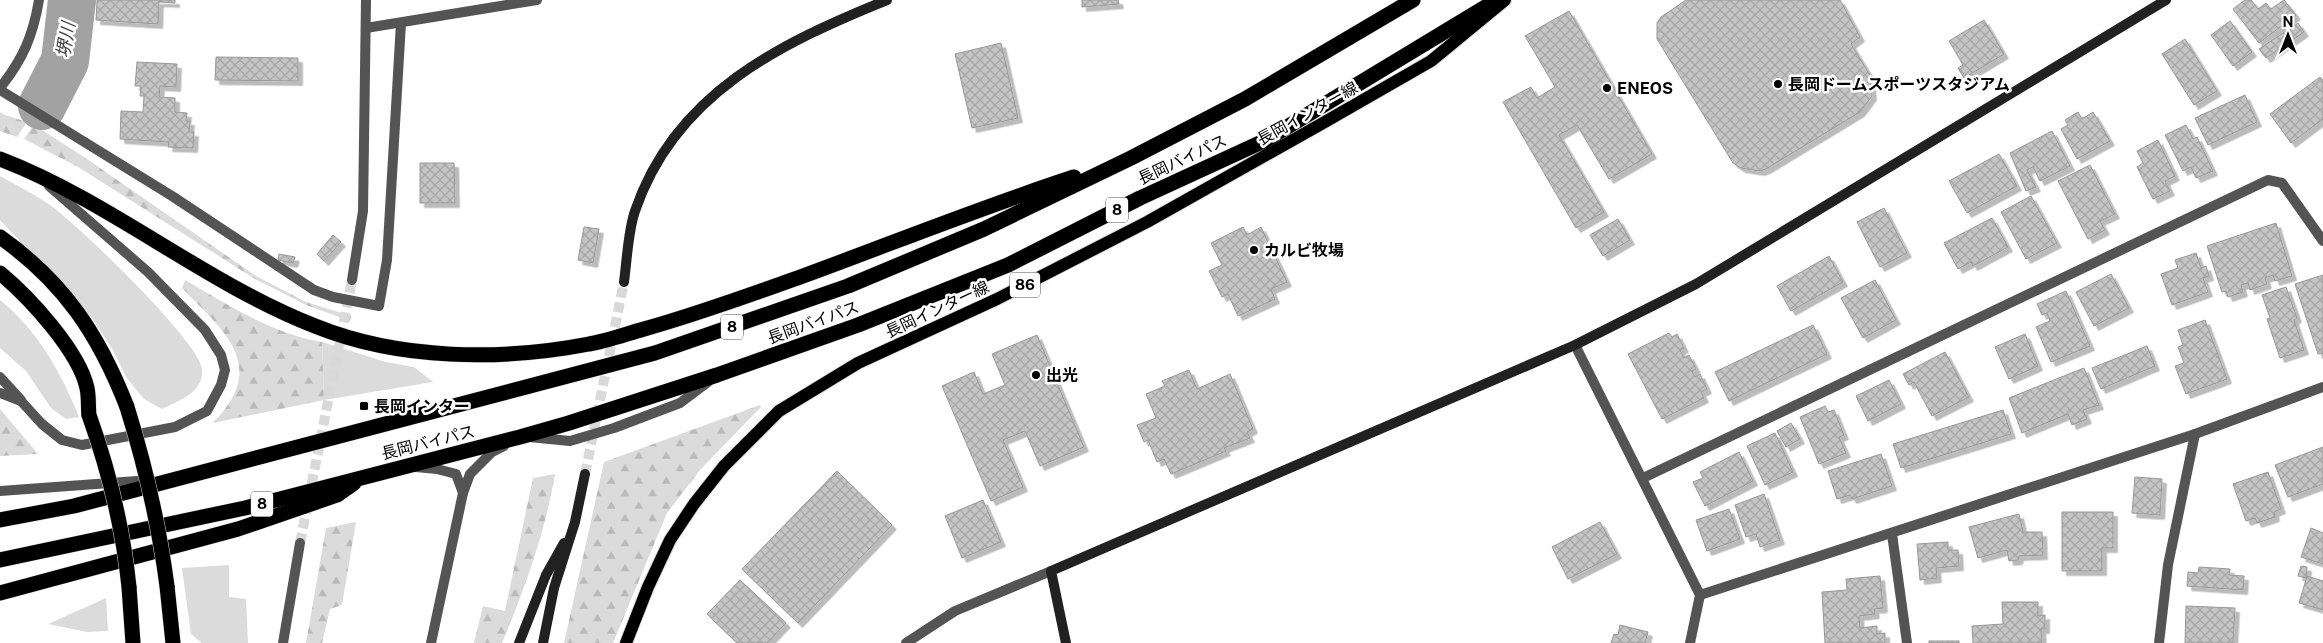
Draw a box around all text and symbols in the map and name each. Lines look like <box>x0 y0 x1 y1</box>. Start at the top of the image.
north arrow <box>2263 10 2313 60</box>
text: N <box>2283 14 2293 30</box>
water label: 堺川 <box>52 19 79 59</box>
place label: 長岡ドームスポーツスタジアム <box>1788 75 2010 94</box>
street label: 長岡インター線 <box>1254 78 1361 149</box>
marker: 長岡ドームスポーツスタジアム <box>1772 78 1784 90</box>
place label: ENEOS <box>1617 79 1673 98</box>
marker: ENEOS <box>1601 82 1613 94</box>
street label: 長岡バイパス <box>1135 131 1230 188</box>
road number: 8 <box>1106 198 1128 222</box>
place label: カルビ牧場 <box>1264 241 1344 260</box>
marker: カルビ牧場 <box>1248 244 1260 256</box>
road number: 86 <box>1010 272 1040 298</box>
street label: 長岡インター線 <box>882 277 992 342</box>
street label: 長岡バイパス <box>765 297 861 348</box>
road number: 8 <box>721 314 743 340</box>
place label: 出光 <box>1046 366 1078 385</box>
marker: 出光 <box>1030 369 1042 381</box>
place label: 長岡インター <box>374 397 470 416</box>
marker: 長岡インター <box>358 400 370 412</box>
street label: 長岡バイパス <box>379 422 477 463</box>
road number: 8 <box>251 492 273 516</box>

